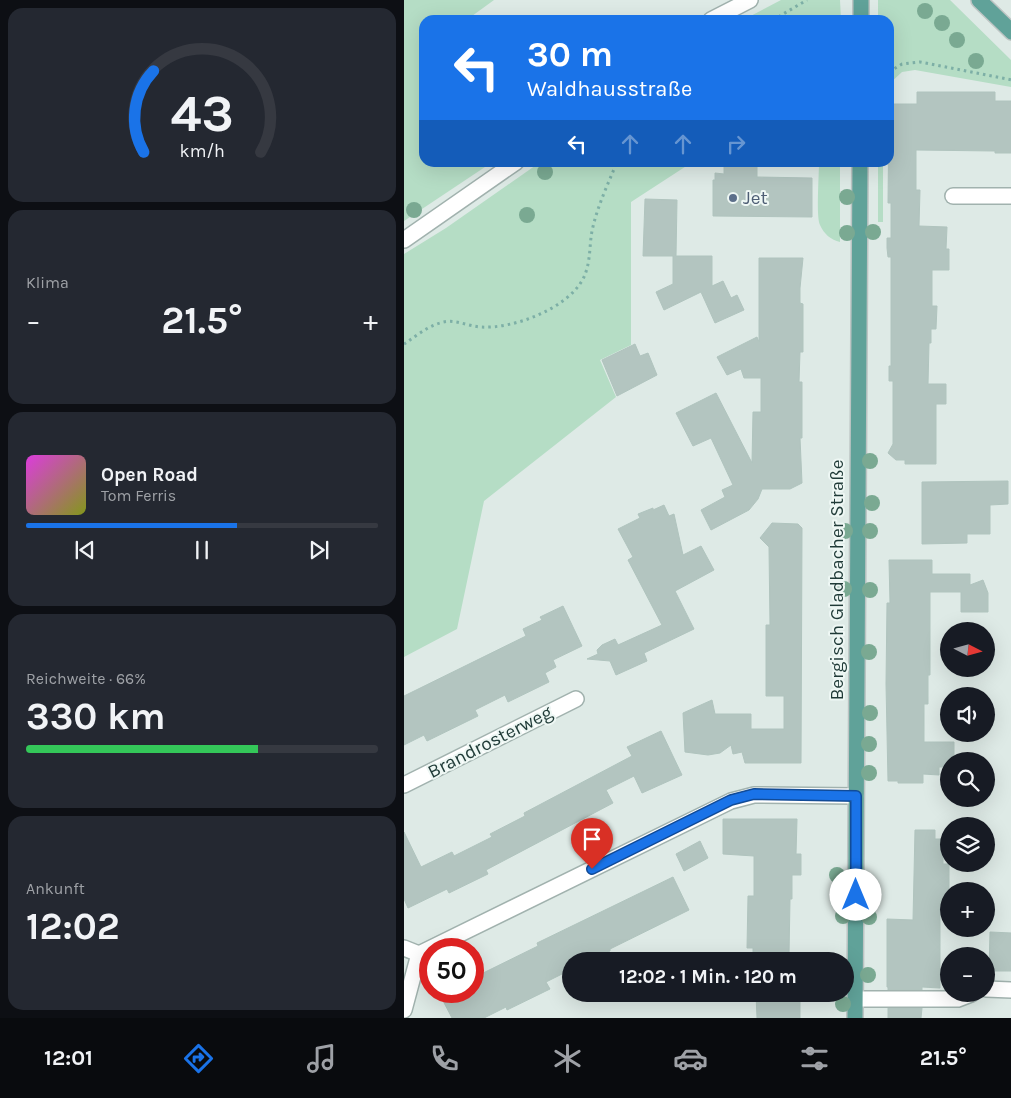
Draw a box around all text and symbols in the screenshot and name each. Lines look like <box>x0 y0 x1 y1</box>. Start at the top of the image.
text: 30 m <box>527 34 613 75</box>
icon: left <box>444 35 509 100</box>
text: Waldhausstraße <box>527 76 692 102</box>
text: 43 <box>170 83 234 144</box>
icon: left <box>563 130 591 158</box>
icon: ahead <box>616 130 644 158</box>
icon: ahead <box>669 130 697 158</box>
icon: right <box>722 130 750 158</box>
text: km/h <box>179 141 225 162</box>
place label: Jet <box>743 187 768 209</box>
marker: Jet <box>727 192 739 204</box>
text: Klima <box>26 273 69 292</box>
text: 21.5° <box>161 298 243 343</box>
text: − <box>26 304 41 337</box>
text: + <box>363 304 378 337</box>
street label: Bergisch Gladbacher Straße <box>826 459 848 701</box>
text: Open Road <box>101 464 198 486</box>
text: Tom Ferris <box>101 486 176 505</box>
icon: previous <box>71 536 99 564</box>
icon: pause <box>188 536 216 564</box>
icon: next <box>305 536 333 564</box>
north arrow <box>940 622 995 678</box>
map controls <box>940 622 995 1002</box>
text: Reichweite · 66% <box>26 669 146 688</box>
button: sound <box>940 687 995 742</box>
text: 330 km <box>26 694 165 739</box>
street label: Brandrosterweg <box>424 701 556 783</box>
button: search <box>940 752 995 807</box>
button: layers <box>940 817 995 872</box>
pin <box>571 818 613 869</box>
icon: arrive <box>578 825 606 853</box>
position arrow <box>829 868 881 920</box>
text: Ankunft <box>26 879 85 898</box>
button: + <box>940 882 995 937</box>
text: 12:02 <box>26 904 120 949</box>
speed limit sign: 50 <box>419 938 484 1003</box>
button: − <box>940 947 995 1002</box>
text: 12:02 · 1 Min. · 120 m <box>619 966 797 988</box>
icon: directions <box>181 1041 216 1076</box>
icon: music <box>304 1041 339 1076</box>
icon: phone <box>427 1041 462 1076</box>
icon: climate <box>550 1041 585 1076</box>
icon: car <box>673 1041 708 1076</box>
icon: filters <box>797 1041 832 1076</box>
text: 12:01 <box>44 1045 93 1071</box>
text: 21.5° <box>920 1045 967 1071</box>

